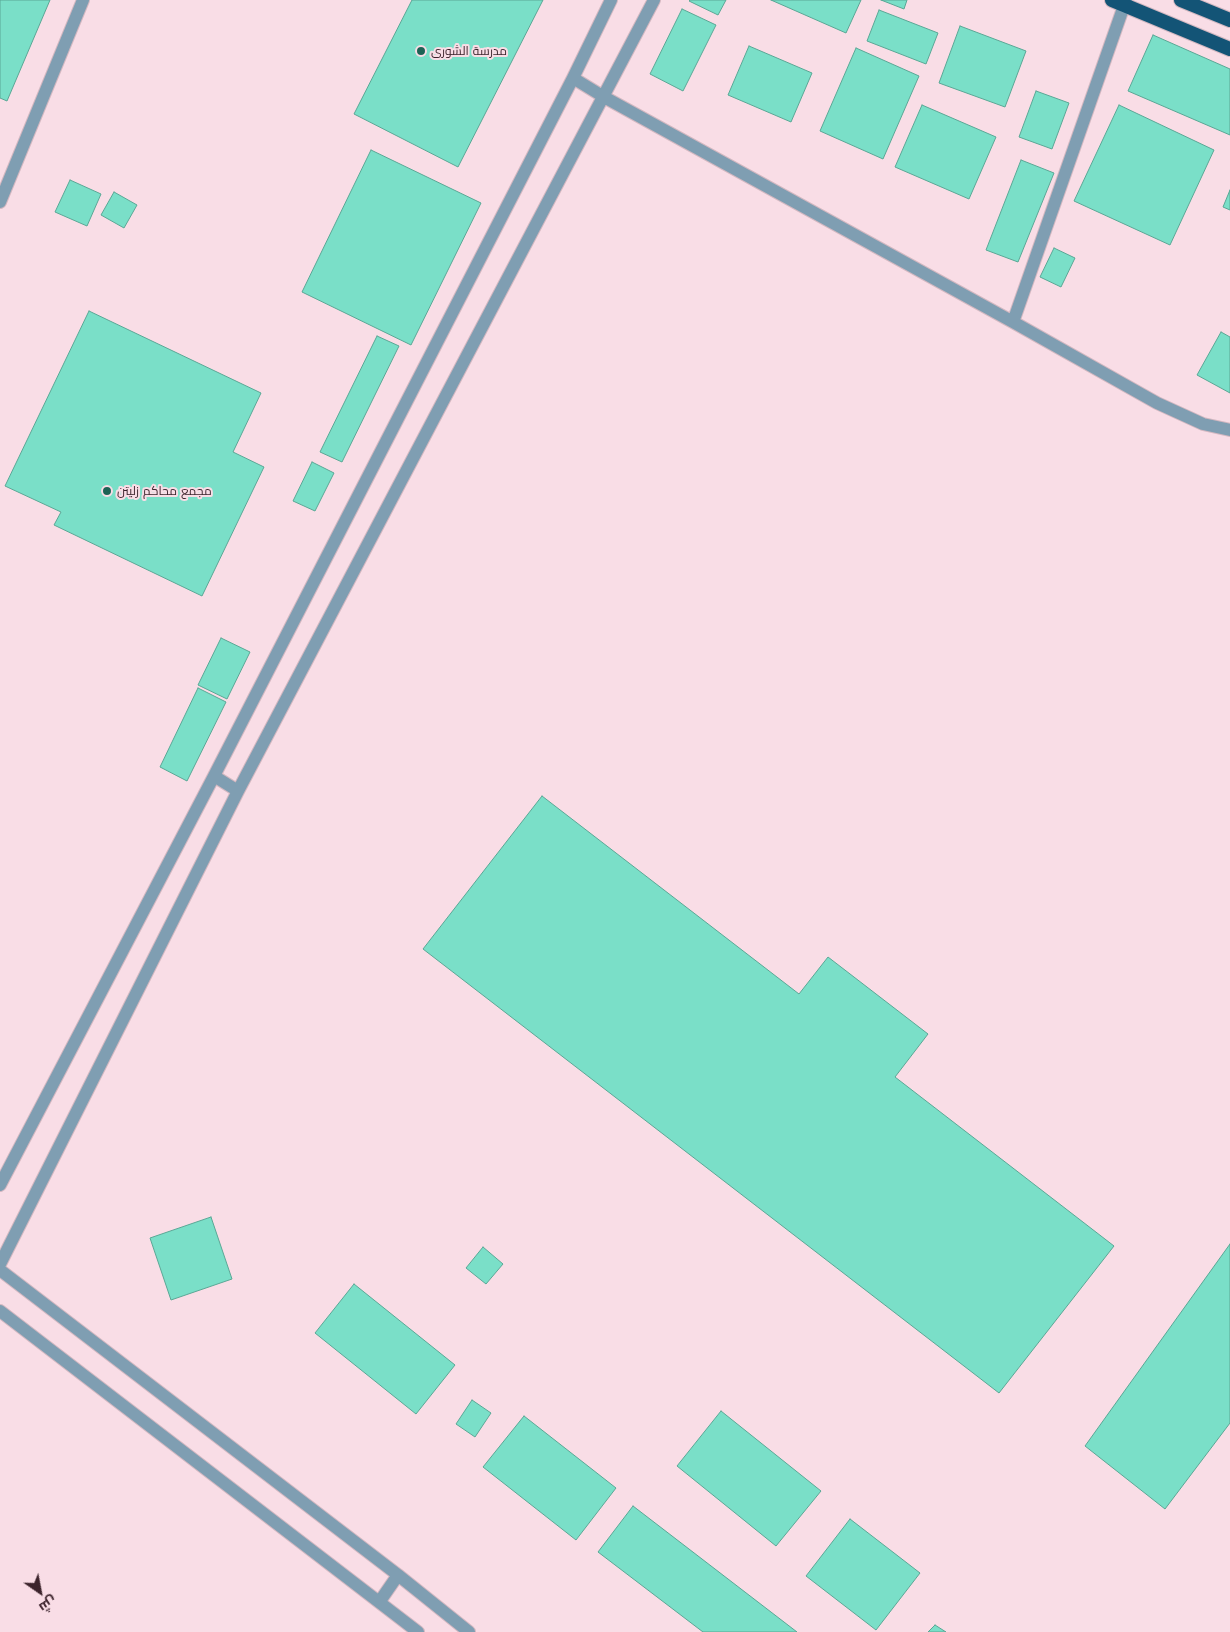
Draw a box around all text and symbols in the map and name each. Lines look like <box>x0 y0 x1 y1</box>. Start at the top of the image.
place label: مدرسة الشورى <box>431 44 507 58</box>
marker: مدرسة الشورى <box>415 45 427 57</box>
place label: مجمع محاكم زليتن <box>117 484 212 498</box>
marker: مجمع محاكم زليتن <box>101 485 113 497</box>
north arrow <box>15 1567 65 1617</box>
text: ش <box>36 1593 60 1616</box>

